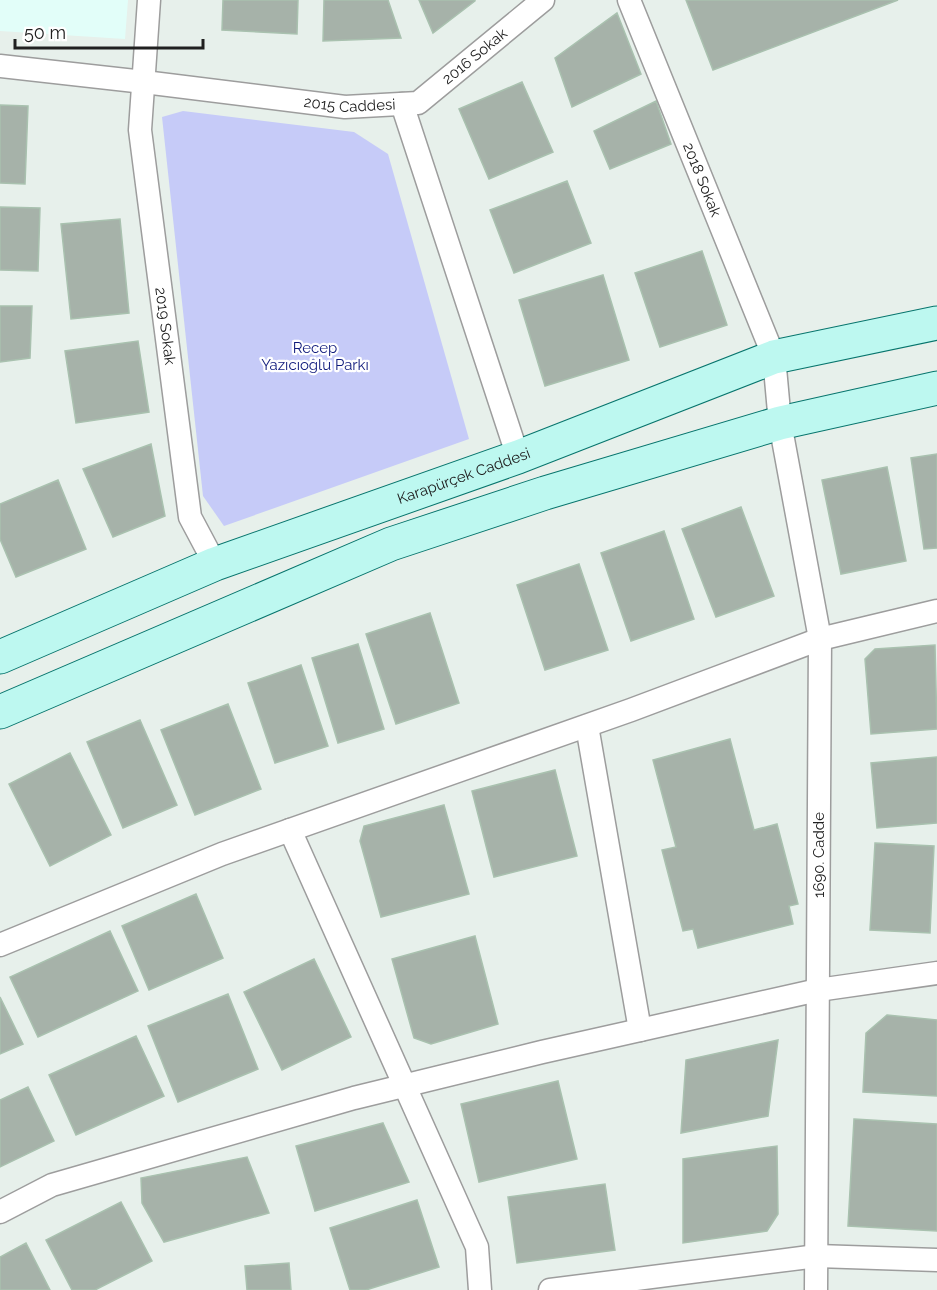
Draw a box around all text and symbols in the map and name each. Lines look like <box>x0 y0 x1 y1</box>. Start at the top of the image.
scale bar <box>15 12 202 50</box>
text: 50 m <box>24 22 66 43</box>
street label: 2016 Sokak <box>439 24 511 88</box>
street label: 2015 Caddesi <box>303 93 396 116</box>
street label: 2018 Sokak <box>679 140 725 219</box>
street label: 2019 Sokak <box>151 286 179 366</box>
park label: Recep Yazıcıoğlu Parkı <box>261 339 369 374</box>
street label: Karapürçek Caddesi <box>395 444 533 508</box>
street label: 1690. Cadde <box>810 812 828 898</box>

